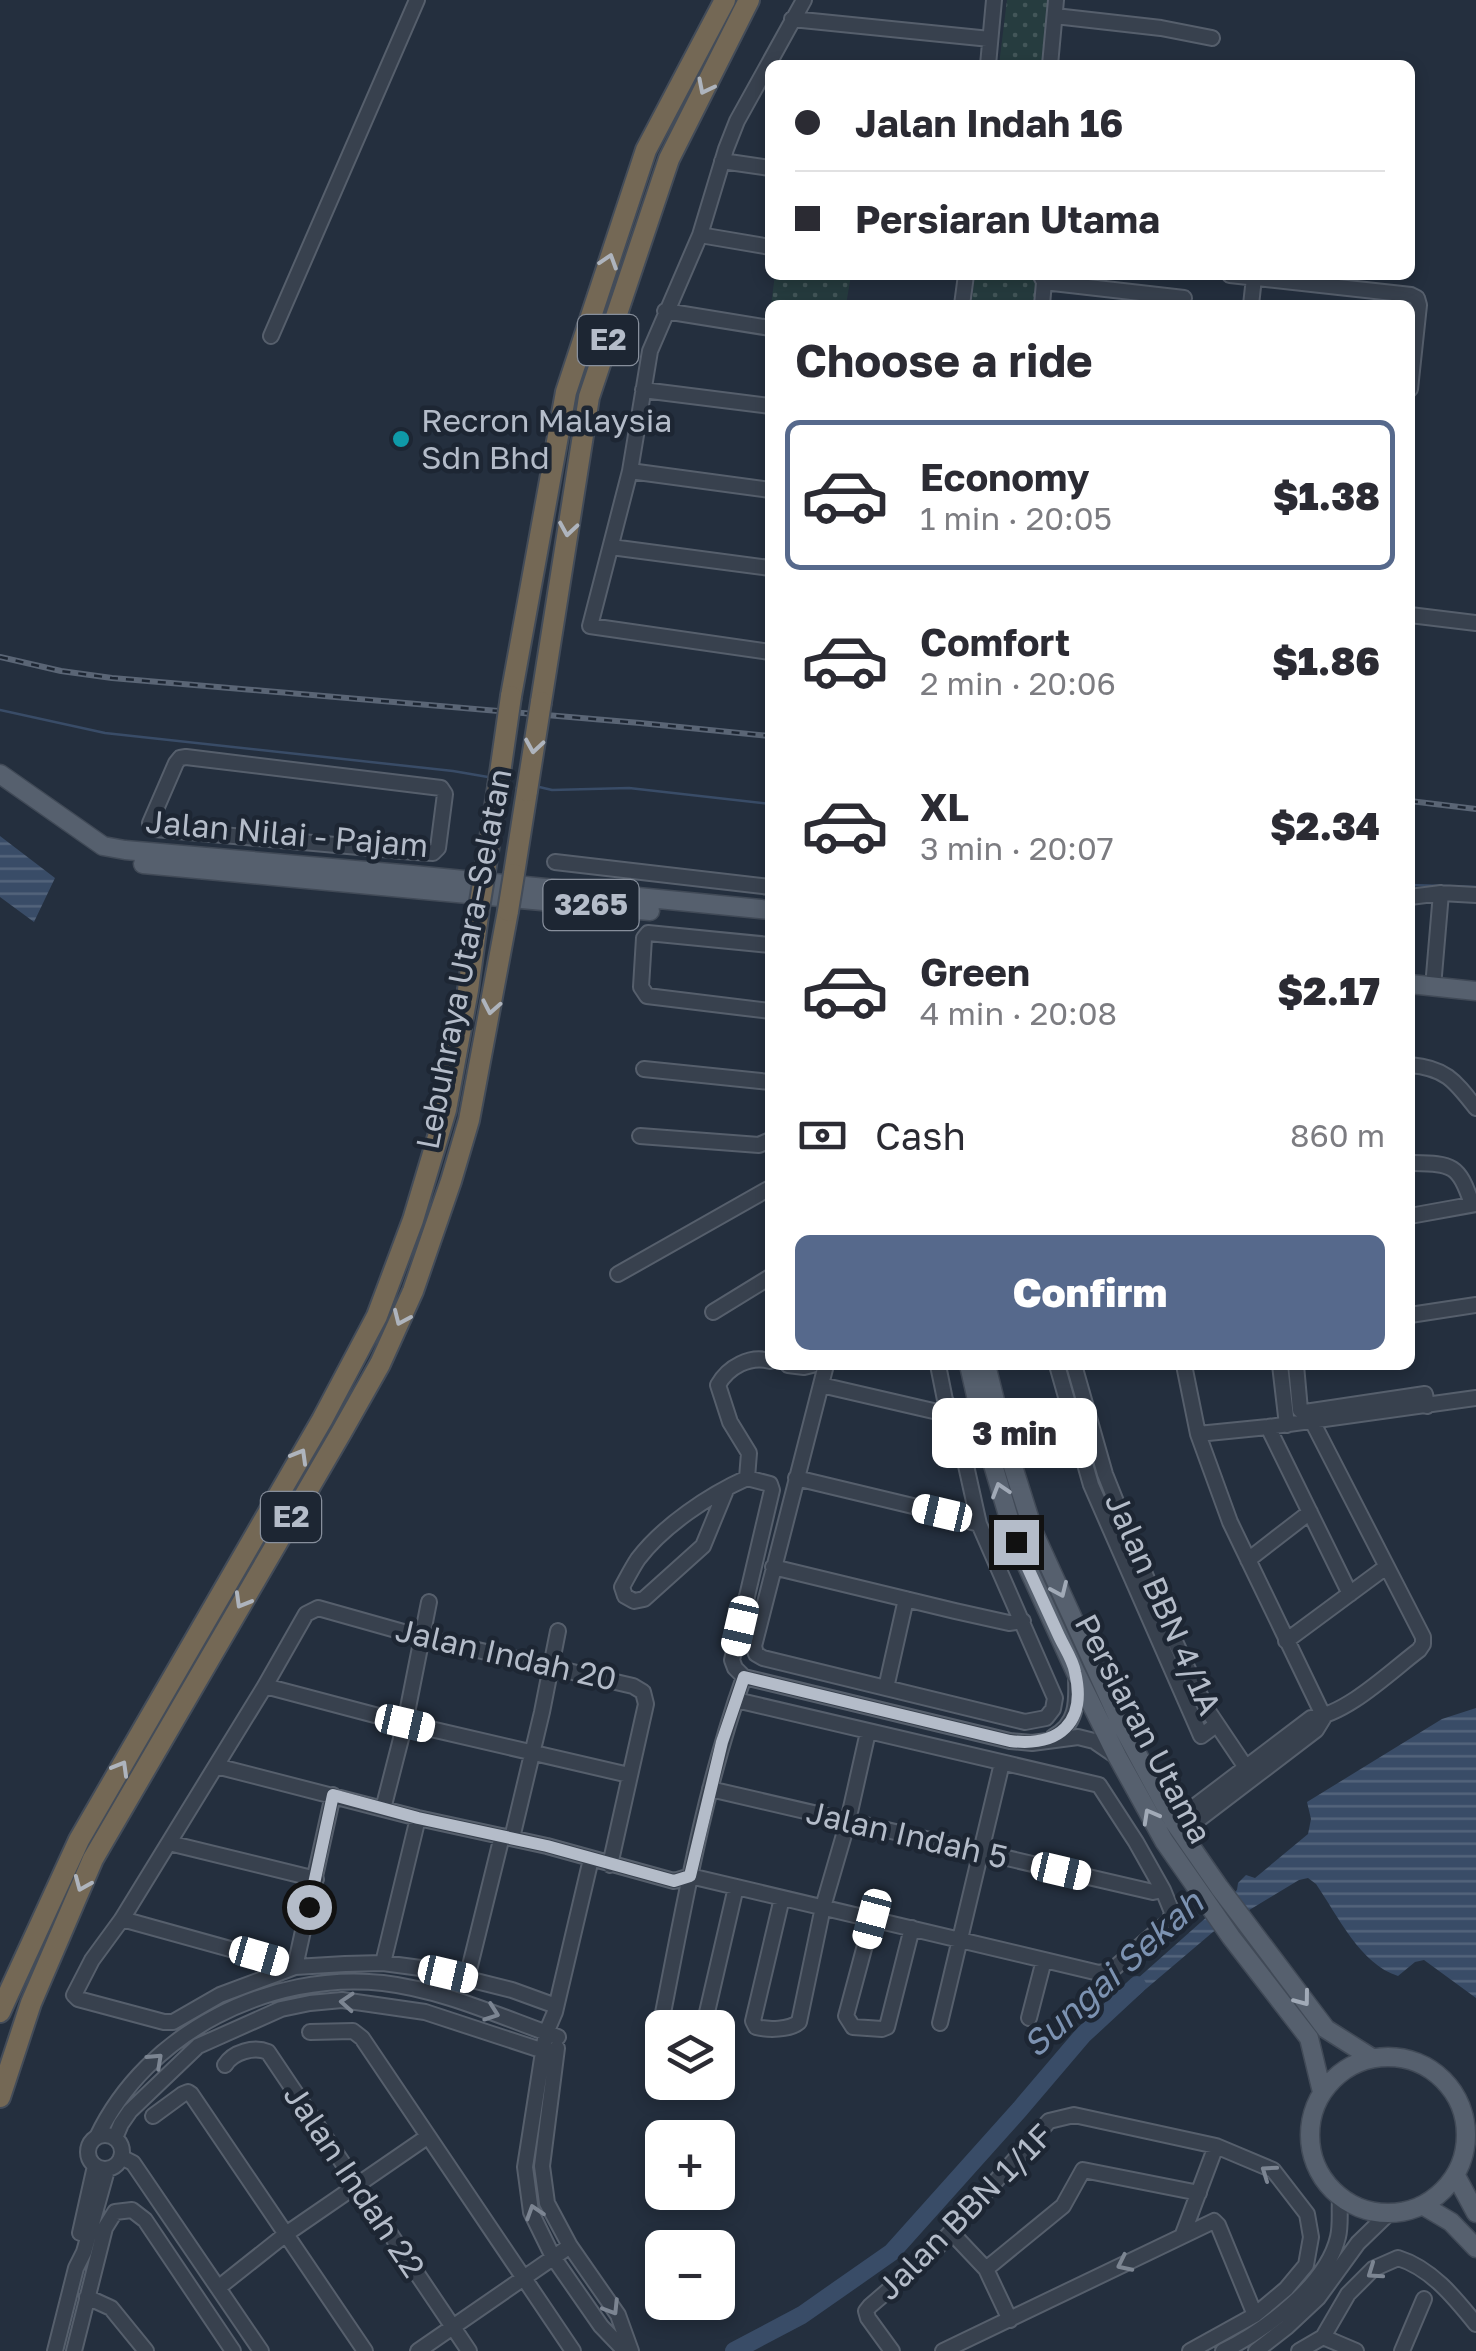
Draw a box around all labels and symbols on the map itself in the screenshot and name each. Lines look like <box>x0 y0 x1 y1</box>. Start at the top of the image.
one-way arrow <box>697 77 717 95</box>
one-way arrow <box>598 253 618 270</box>
road number: E2 <box>578 315 638 365</box>
place label: Recron Malaysia Sdn Bhd <box>421 401 672 476</box>
marker: Recron Malaysia Sdn Bhd <box>390 428 412 450</box>
one-way arrow <box>559 521 580 537</box>
one-way arrow <box>524 738 545 755</box>
street label: Lebuhraya Utara–Selatan <box>407 765 519 1152</box>
street label: Jalan Nilai - Pajam <box>144 802 430 864</box>
road number: 3265 <box>544 880 638 930</box>
one-way arrow <box>481 998 502 1015</box>
one-way arrow <box>393 1308 413 1326</box>
callout: 3 min <box>934 1397 1098 1467</box>
one-way arrow <box>288 1449 308 1467</box>
one-way arrow <box>991 1482 1012 1499</box>
street label: Jalan BBN 4/1A <box>1098 1487 1230 1720</box>
road number: E2 <box>261 1492 321 1542</box>
car <box>909 1492 975 1534</box>
route end <box>994 1520 1039 1565</box>
one-way arrow <box>1048 1580 1068 1598</box>
one-way arrow <box>235 1590 255 1608</box>
car <box>719 1593 761 1659</box>
street label: Persiaran Utama <box>1068 1608 1220 1850</box>
street label: Jalan Indah 20 <box>392 1610 620 1698</box>
car <box>372 1702 438 1744</box>
one-way arrow <box>108 1760 128 1778</box>
street label: Jalan Indah 5 <box>803 1792 1012 1876</box>
one-way arrow <box>1143 1809 1163 1827</box>
car <box>1028 1850 1094 1892</box>
one-way arrow <box>74 1874 94 1892</box>
water label: Sungai Sekah <box>1014 1880 1212 2065</box>
route start <box>287 1885 332 1930</box>
car <box>850 1886 894 1952</box>
car <box>226 1933 292 1979</box>
car <box>415 1953 481 1995</box>
one-way arrow <box>1292 1988 1309 2006</box>
one-way arrow <box>339 1992 355 2013</box>
one-way arrow <box>482 2001 499 2022</box>
one-way arrow <box>145 2054 163 2072</box>
street label: Jalan Indah 22 <box>276 2077 433 2284</box>
street label: Jalan BBN 1/1F <box>869 2116 1060 2307</box>
one-way arrow <box>1261 2165 1279 2184</box>
one-way arrow <box>525 2205 546 2222</box>
one-way arrow <box>1116 2252 1134 2271</box>
one-way arrow <box>1367 2260 1385 2279</box>
one-way arrow <box>600 2297 619 2315</box>

